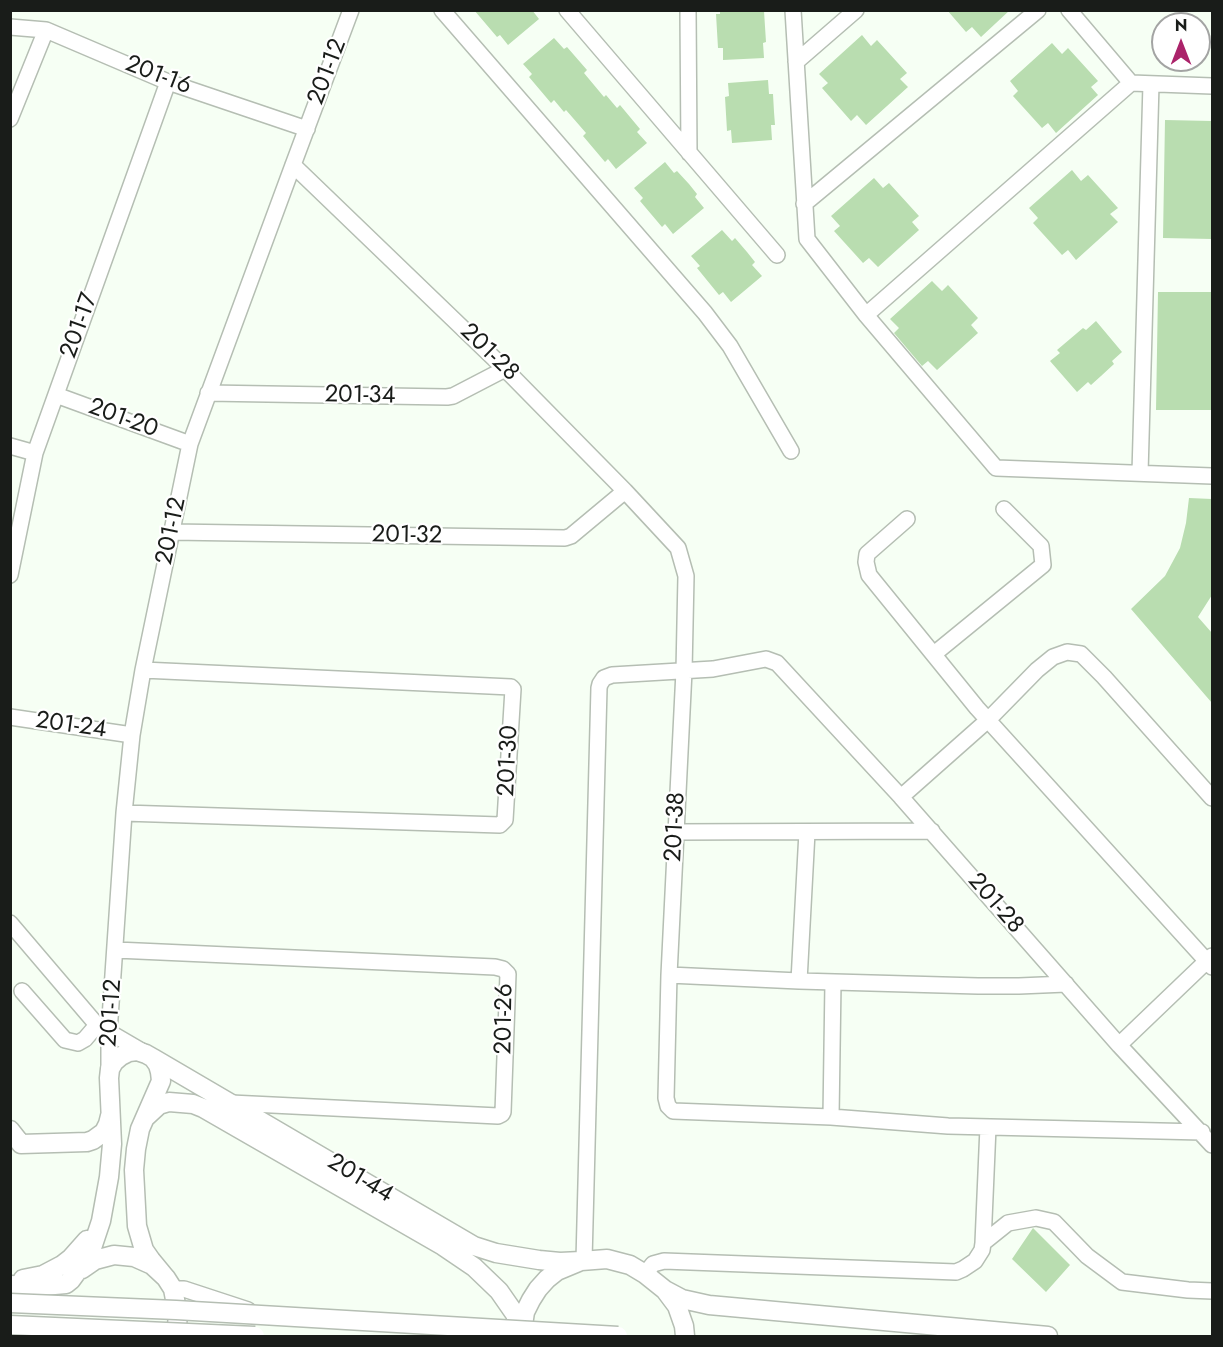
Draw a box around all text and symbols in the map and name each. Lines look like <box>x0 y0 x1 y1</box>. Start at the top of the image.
north arrow <box>1151 12 1211 72</box>
text: N <box>1175 14 1187 37</box>
street label: 201-12 <box>302 35 354 109</box>
street label: 201-16 <box>121 50 195 102</box>
street label: 201-17 <box>55 289 105 363</box>
street label: 201-28 <box>454 318 524 388</box>
street label: 201-34 <box>324 381 396 411</box>
street label: 201-20 <box>84 393 162 445</box>
street label: 201-12 <box>151 495 193 567</box>
street label: 201-32 <box>371 521 443 551</box>
street label: 201-24 <box>34 707 108 745</box>
street label: 201-30 <box>493 725 525 797</box>
street label: 201-38 <box>660 791 692 863</box>
street label: 201-28 <box>961 868 1029 940</box>
street label: 201-12 <box>95 978 129 1048</box>
street label: 201-26 <box>490 983 520 1055</box>
street label: 201-44 <box>322 1148 398 1210</box>

